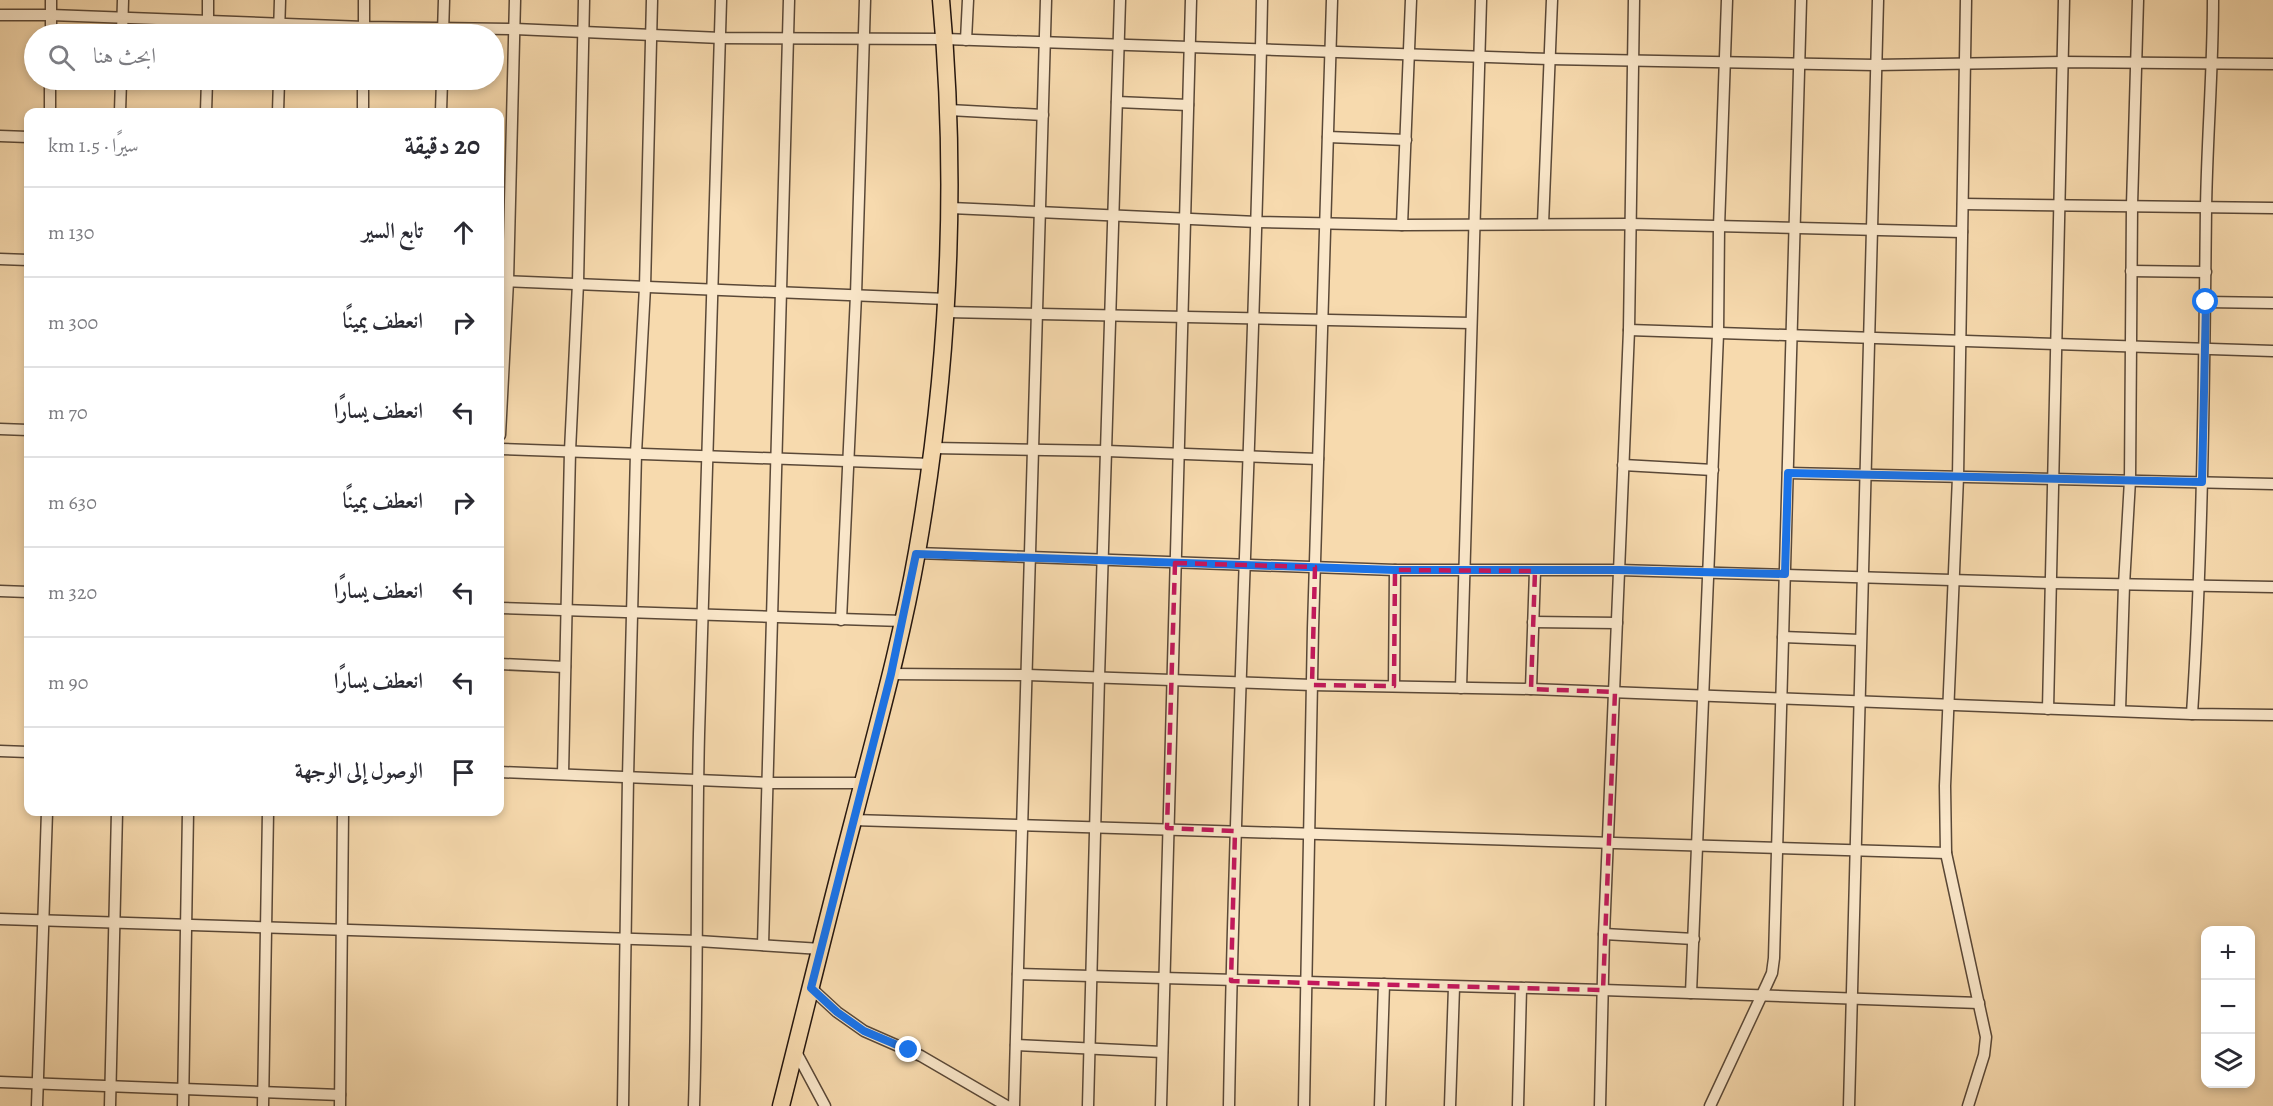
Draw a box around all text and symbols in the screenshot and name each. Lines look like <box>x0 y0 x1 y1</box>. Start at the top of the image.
search box <box>24 24 504 90</box>
icon: search <box>45 41 78 74</box>
text: ابحث هنا <box>93 41 156 71</box>
text: 20 دقيقة <box>404 128 480 163</box>
text: سيرًا · 1.5 km <box>48 132 139 159</box>
text: تابع السير <box>362 216 423 246</box>
icon: ahead <box>447 216 480 249</box>
text: 130 m <box>48 219 94 246</box>
route start <box>2192 288 2218 314</box>
text: انعطف يمينًا <box>343 306 423 336</box>
icon: right <box>447 306 480 339</box>
text: 300 m <box>48 309 98 336</box>
text: انعطف يسارًا <box>334 396 423 426</box>
icon: left <box>447 396 480 429</box>
text: 70 m <box>48 399 88 426</box>
text: انعطف يمينًا <box>343 486 423 516</box>
icon: right <box>447 486 480 519</box>
text: 630 m <box>48 489 97 516</box>
text: انعطف يسارًا <box>334 576 423 606</box>
icon: left <box>447 576 480 609</box>
text: 320 m <box>48 579 97 606</box>
text: انعطف يسارًا <box>334 666 423 696</box>
icon: left <box>447 666 480 699</box>
text: 90 m <box>48 669 88 696</box>
text: الوصول إلى الوجهة <box>295 756 423 786</box>
icon: arrive <box>447 756 480 789</box>
map controls <box>2201 926 2255 1088</box>
button: + <box>2201 926 2255 980</box>
button: − <box>2201 980 2255 1034</box>
button: layers <box>2201 1034 2255 1088</box>
route end <box>895 1036 921 1062</box>

